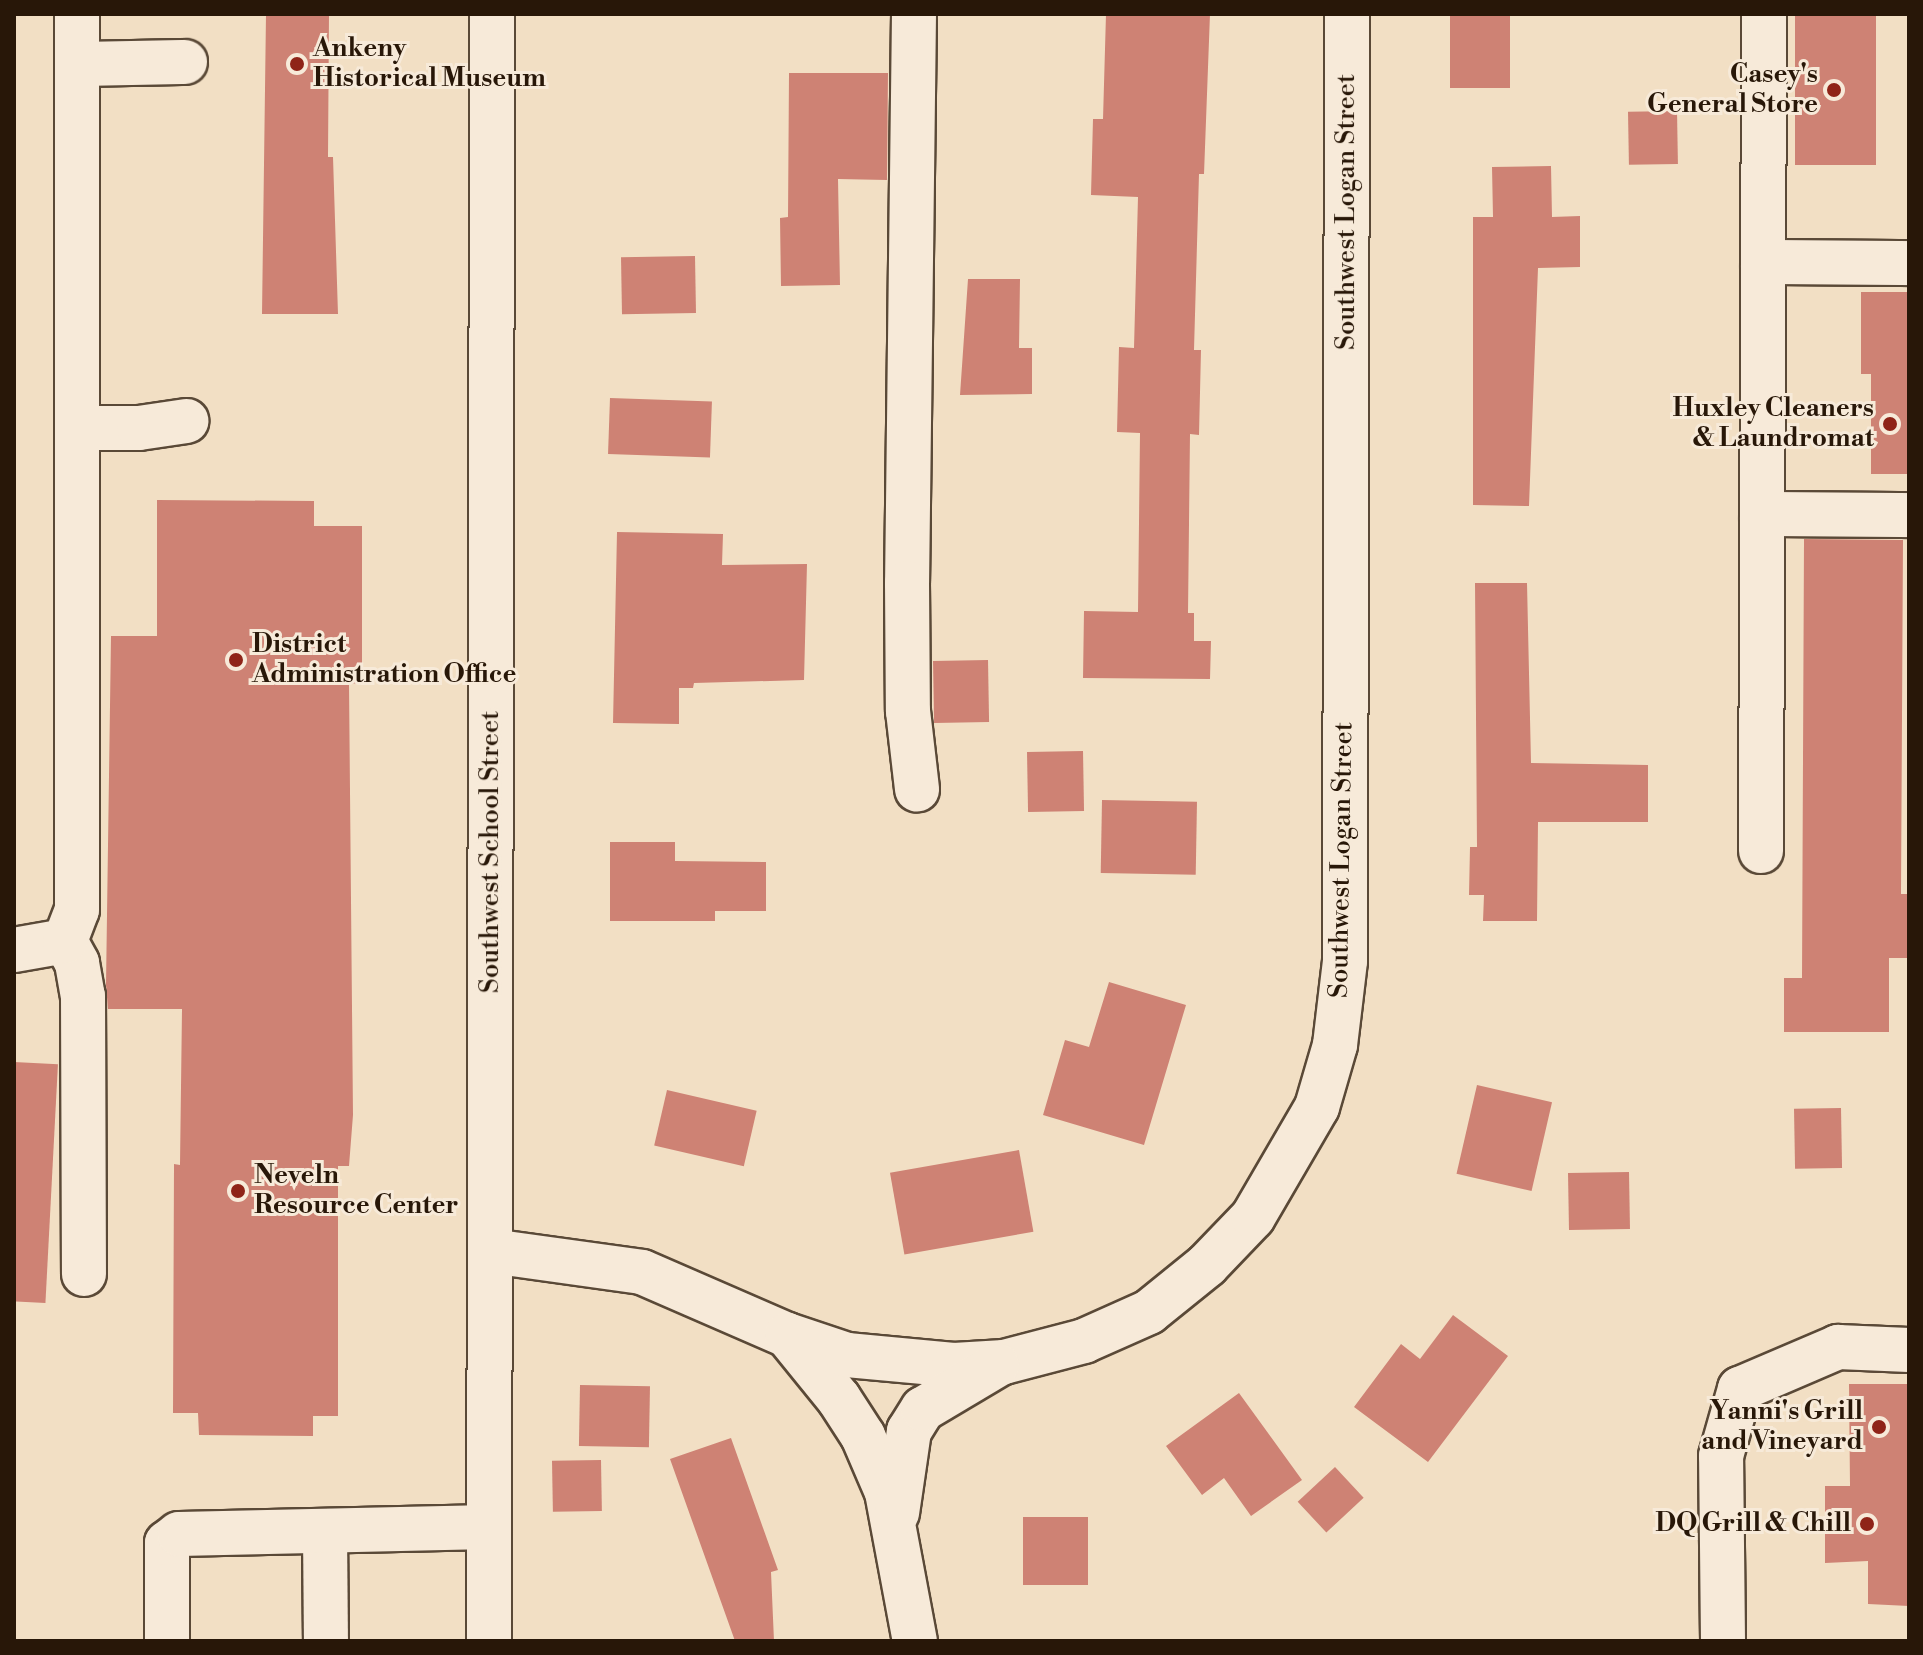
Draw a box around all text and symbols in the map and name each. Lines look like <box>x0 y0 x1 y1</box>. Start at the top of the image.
place label: Ankeny Historical Museum <box>313 33 546 94</box>
marker: Ankeny Historical Museum <box>288 55 306 73</box>
place label: Casey's General Store <box>1647 59 1818 120</box>
street label: Southwest Logan Street <box>1331 74 1363 350</box>
marker: Casey's General Store <box>1825 81 1843 99</box>
place label: Huxley Cleaners & Laundromat <box>1673 393 1874 454</box>
marker: Huxley Cleaners & Laundromat <box>1881 415 1899 433</box>
place label: District Administration Office <box>252 629 516 690</box>
marker: District Administration Office <box>227 651 245 669</box>
street label: Southwest School Street <box>475 711 507 993</box>
street label: Southwest Logan Street <box>1324 722 1360 998</box>
place label: Neveln Resource Center <box>254 1160 459 1222</box>
marker: Neveln Resource Center <box>229 1182 247 1200</box>
place label: Yanni's Grill and Vineyard <box>1701 1396 1863 1458</box>
marker: Yanni's Grill and Vineyard <box>1870 1418 1888 1436</box>
place label: DQ Grill & Chill <box>1655 1508 1851 1540</box>
marker: DQ Grill & Chill <box>1858 1515 1876 1533</box>

